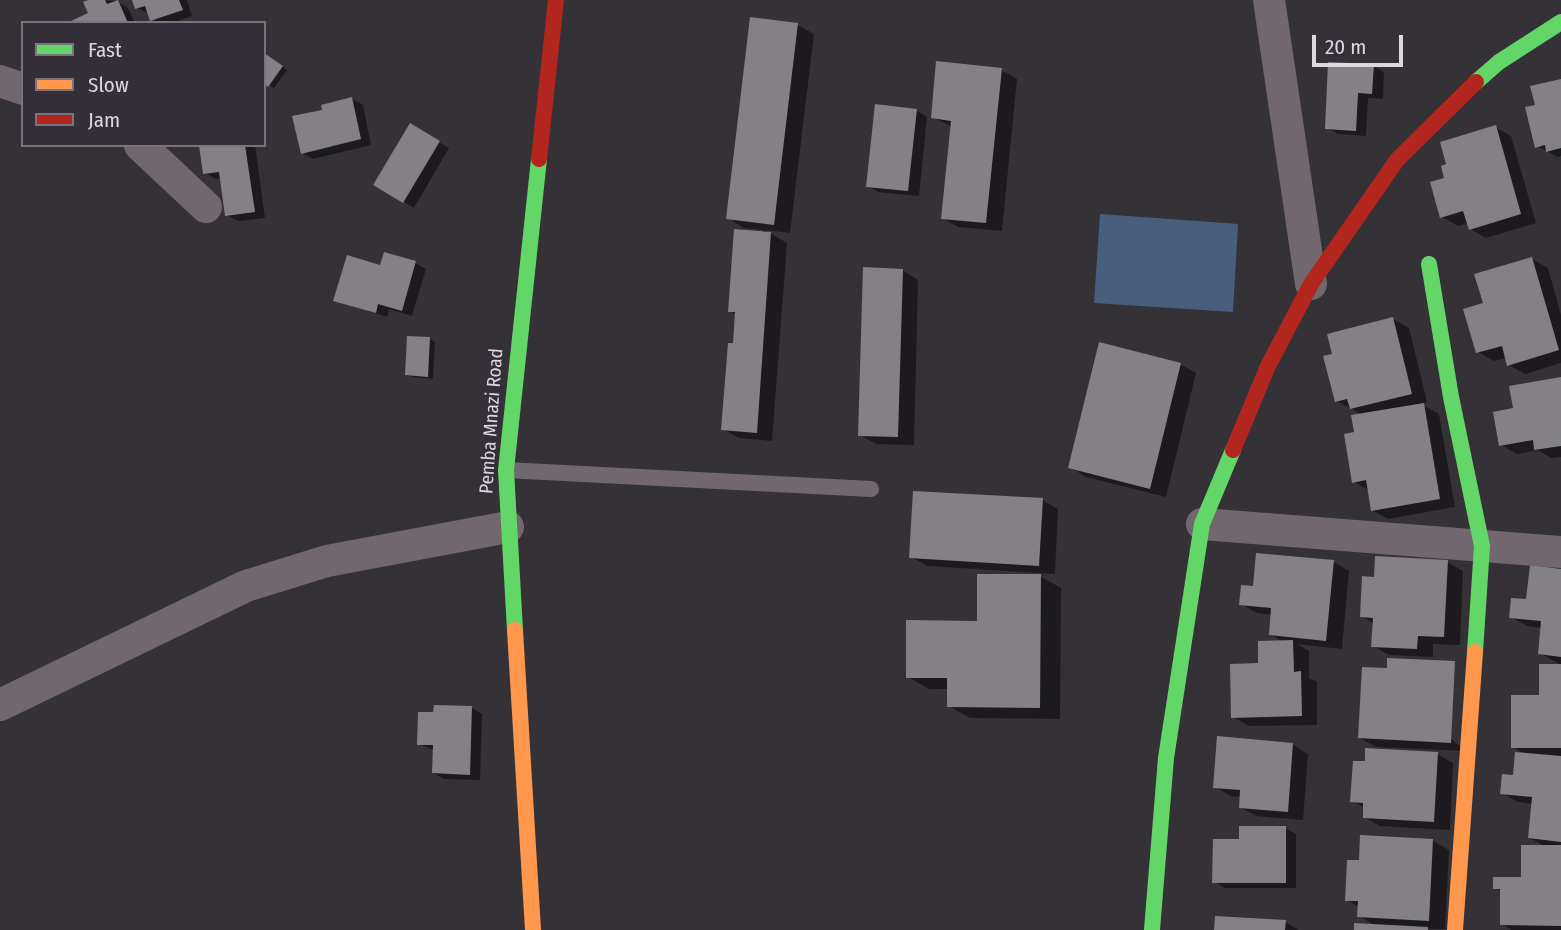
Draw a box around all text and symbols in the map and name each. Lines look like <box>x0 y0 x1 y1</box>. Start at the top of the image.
legend <box>21 21 266 147</box>
scale bar <box>1316 21 1407 65</box>
text: 20 m <box>1325 34 1366 60</box>
text: Fast <box>88 37 122 63</box>
text: Slow <box>88 72 129 98</box>
text: Jam <box>88 107 120 133</box>
street label: Pemba Mnazi Road <box>476 347 508 495</box>

